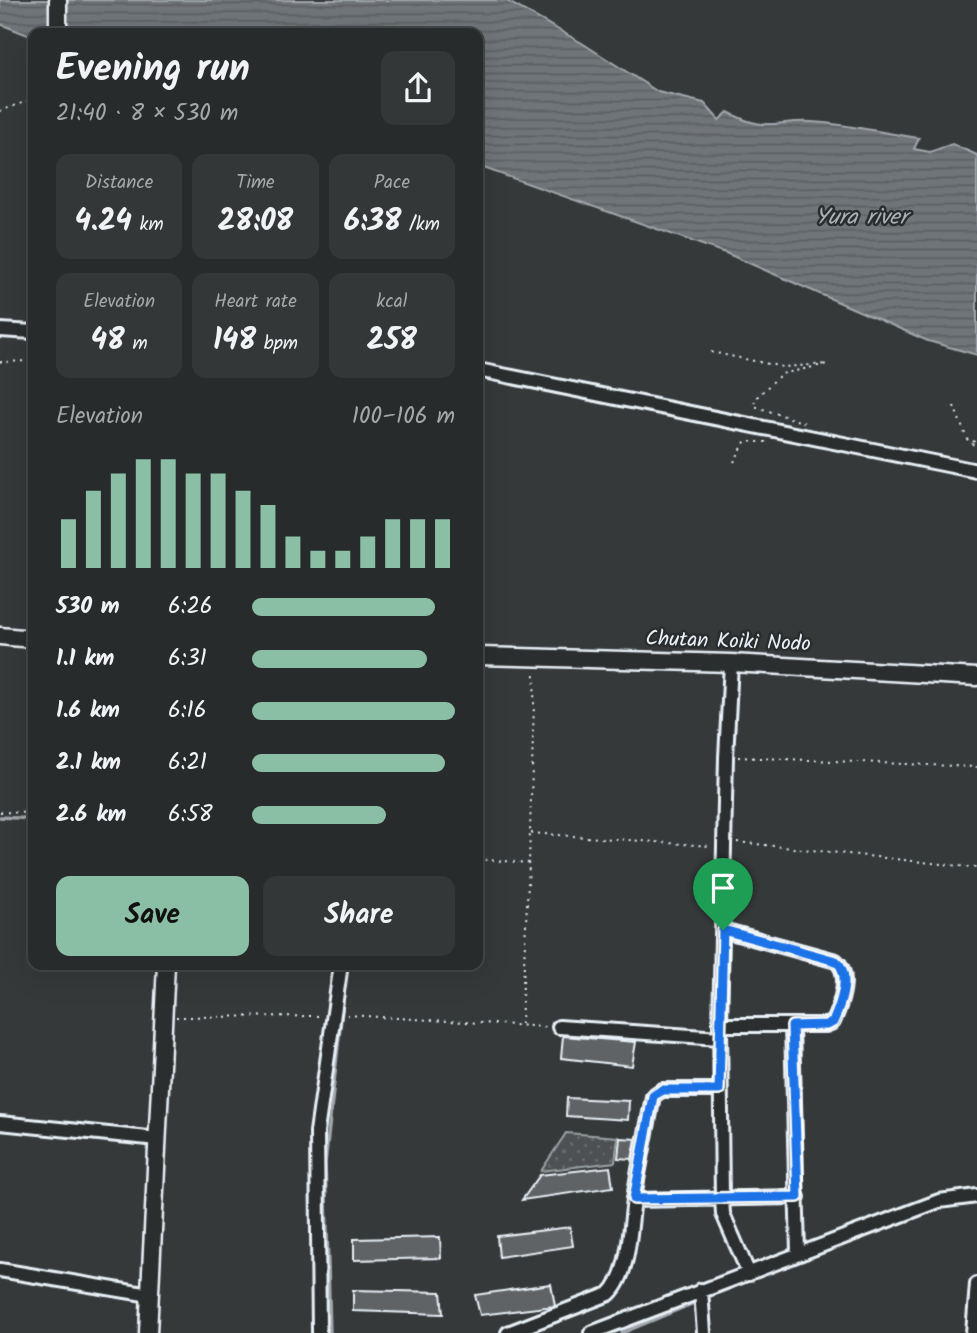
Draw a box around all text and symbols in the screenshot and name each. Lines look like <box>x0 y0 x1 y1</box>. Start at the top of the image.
text: Evening run <box>56 40 250 100</box>
button: share <box>381 51 455 125</box>
text: 21:40 · 8 × 530 m <box>56 96 238 132</box>
text: Distance <box>85 168 153 198</box>
text: Time <box>236 168 275 198</box>
text: Pace <box>374 168 410 198</box>
text: 4.24 <box>75 198 132 246</box>
text: 28:08 <box>218 198 293 246</box>
text: 6:38 <box>344 198 402 246</box>
water label: Yura river <box>815 200 912 236</box>
text: km <box>132 210 164 240</box>
text: /km <box>402 210 440 240</box>
text: Elevation <box>83 287 155 317</box>
text: Heart rate <box>214 287 297 317</box>
text: kcal <box>376 287 407 317</box>
text: 48 <box>91 317 125 365</box>
text: 148 <box>213 317 256 365</box>
text: 258 <box>367 317 417 365</box>
text: m <box>125 329 148 359</box>
text: bpm <box>256 329 298 359</box>
text: Elevation <box>56 399 143 435</box>
text: 100–106 m <box>352 399 455 435</box>
text: 530 m <box>56 589 120 625</box>
text: 6:26 <box>168 589 213 625</box>
street label: Chutan Koiki Nodo <box>645 623 811 661</box>
text: 1.1 km <box>56 641 114 677</box>
text: 6:31 <box>168 641 207 677</box>
text: 1.6 km <box>56 693 120 729</box>
text: 6:16 <box>168 693 206 729</box>
text: 2.1 km <box>56 745 121 781</box>
text: 6:21 <box>168 745 207 781</box>
text: 2.6 km <box>56 797 126 833</box>
text: 6:58 <box>168 797 213 833</box>
pin <box>693 858 753 930</box>
icon: arrive <box>704 869 742 907</box>
button: Save <box>56 876 249 956</box>
button: Share <box>263 876 455 956</box>

